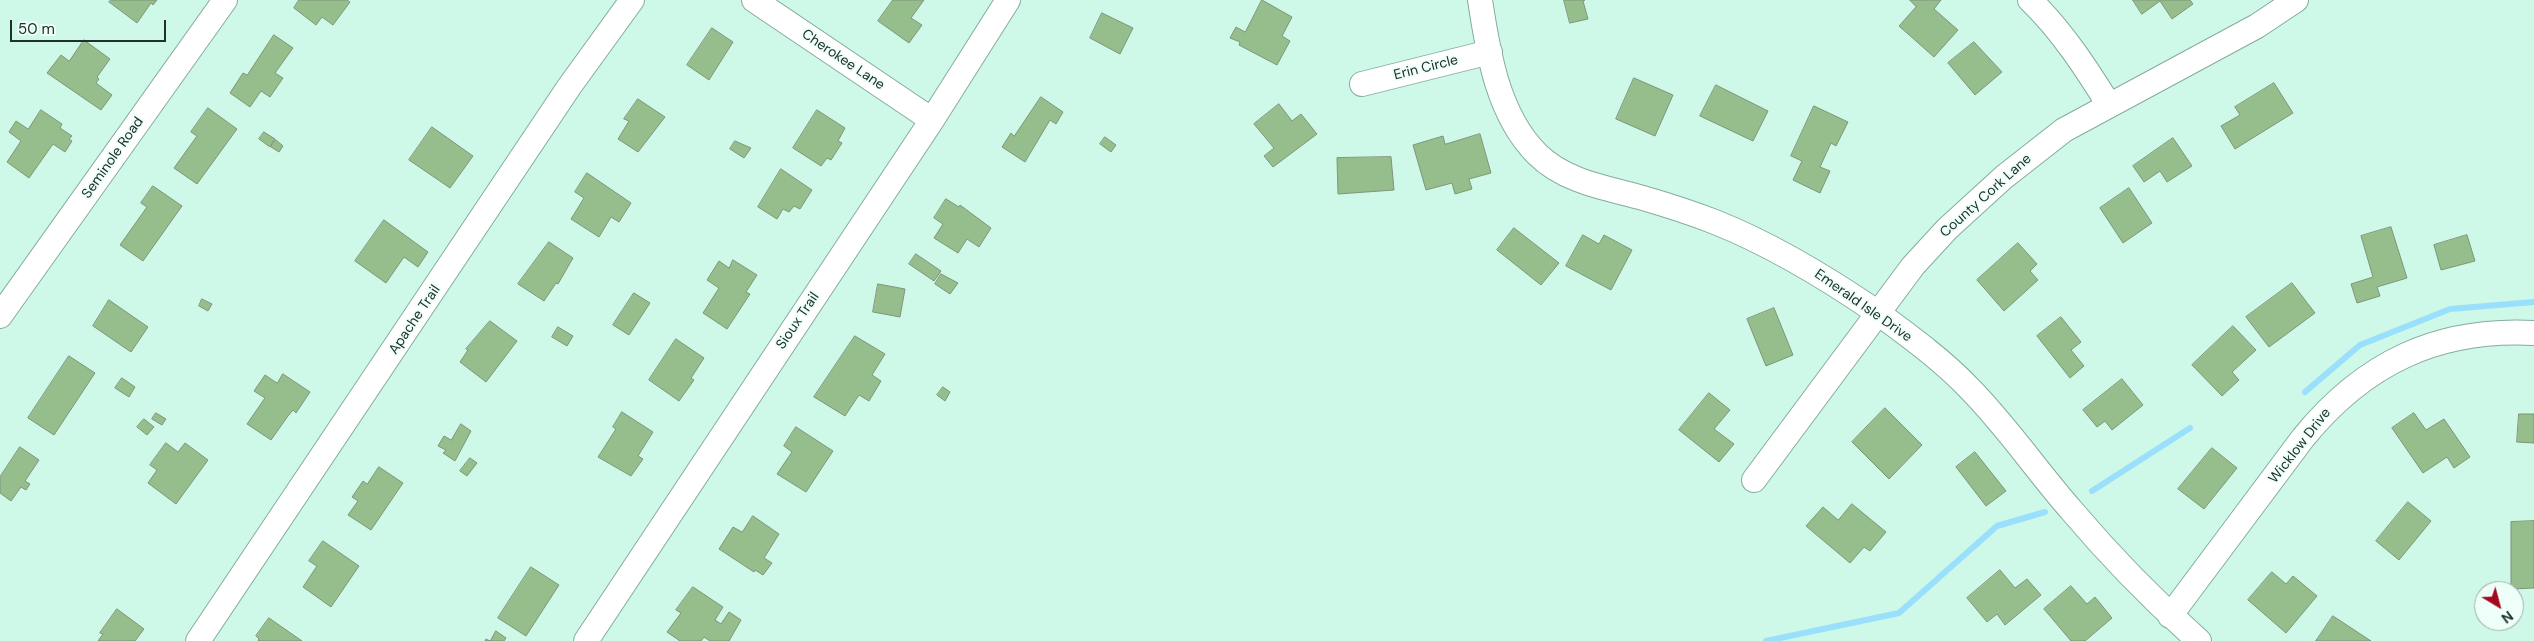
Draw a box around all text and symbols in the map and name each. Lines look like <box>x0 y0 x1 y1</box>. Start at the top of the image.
scale bar <box>12 10 169 42</box>
text: 50 m <box>18 19 55 39</box>
street label: Cherokee Lane <box>798 26 888 94</box>
street label: Erin Circle <box>1392 52 1460 84</box>
street label: Seminole Road <box>79 114 147 202</box>
street label: County Cork Lane <box>1937 151 2035 241</box>
street label: Emerald Isle Drive <box>1811 266 1915 346</box>
street label: Apache Trail <box>386 282 444 358</box>
street label: Sioux Trail <box>773 289 823 353</box>
street label: Wicklow Drive <box>2265 405 2335 487</box>
north arrow <box>2474 581 2524 631</box>
text: N <box>2498 607 2517 627</box>

